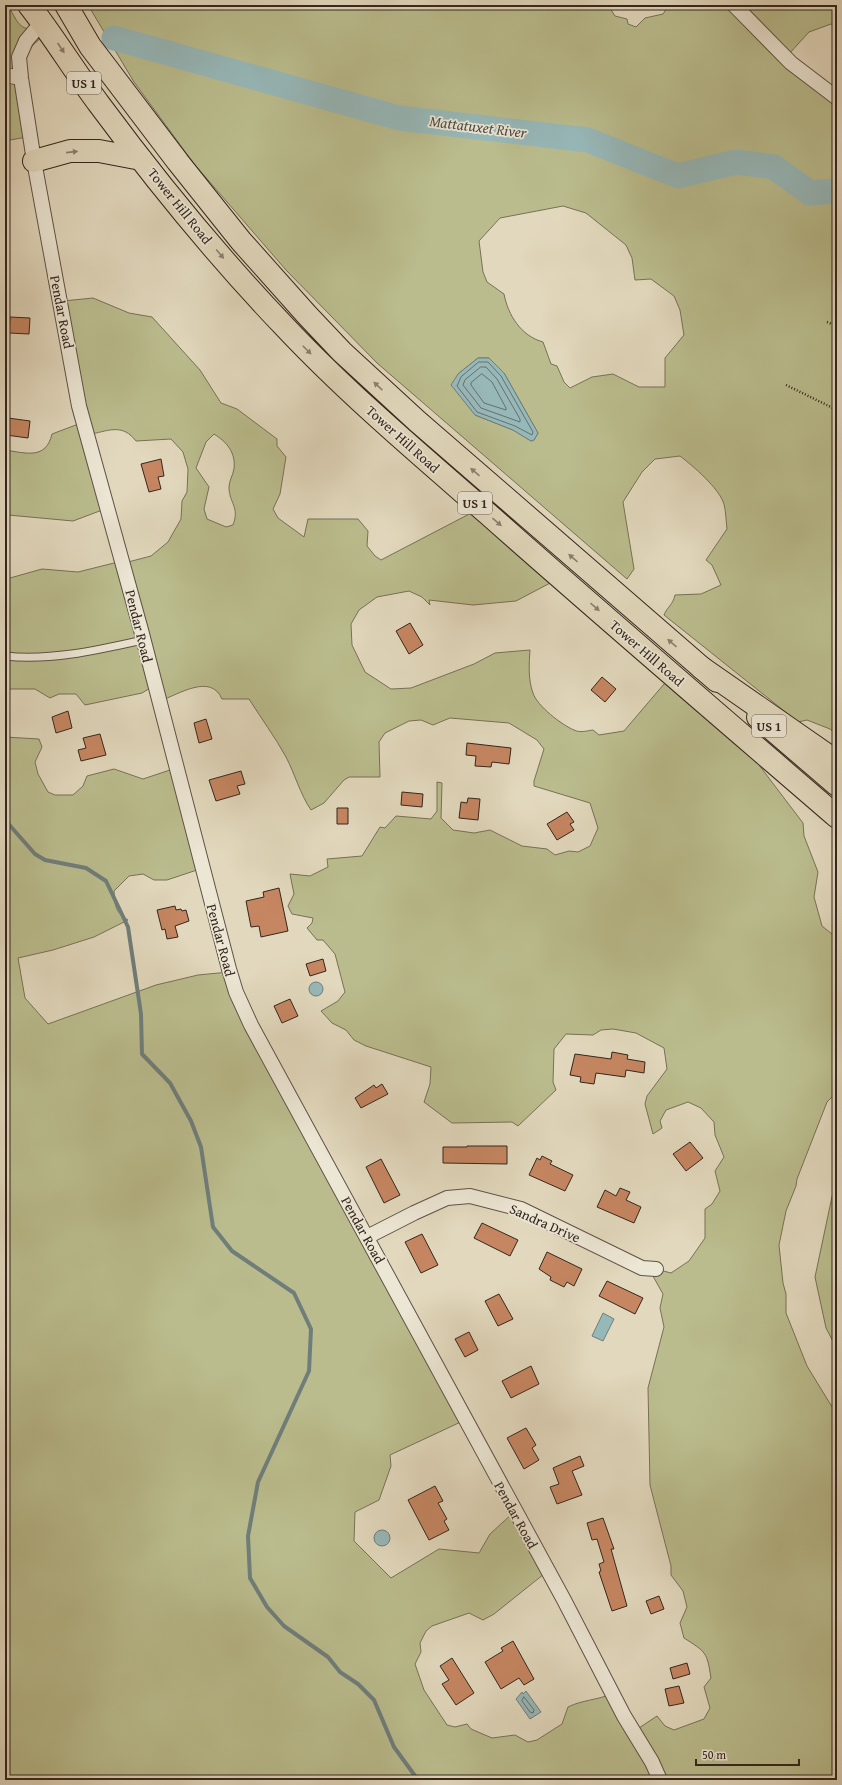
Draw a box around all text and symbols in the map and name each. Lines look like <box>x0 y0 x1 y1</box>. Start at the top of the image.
one-way arrow <box>57 42 65 53</box>
road number: US 1 <box>67 72 101 94</box>
water label: Mattatuxet River <box>428 110 528 143</box>
one-way arrow <box>66 148 78 155</box>
street label: Tower Hill Road <box>143 164 217 249</box>
one-way arrow <box>215 249 224 259</box>
street label: Pendar Road <box>45 274 79 351</box>
one-way arrow <box>302 345 312 355</box>
one-way arrow <box>374 382 383 391</box>
street label: Tower Hill Road <box>362 401 445 478</box>
one-way arrow <box>470 468 481 477</box>
road number: US 1 <box>458 492 492 514</box>
one-way arrow <box>492 517 501 526</box>
one-way arrow <box>568 553 579 562</box>
street label: Pendar Road <box>120 588 158 665</box>
one-way arrow <box>589 603 600 612</box>
street label: Tower Hill Road <box>605 615 689 691</box>
one-way arrow <box>667 638 677 647</box>
road number: US 1 <box>752 715 786 737</box>
street label: Pendar Road <box>202 902 240 979</box>
street label: Pendar Road <box>336 1193 390 1268</box>
street label: Sandra Drive <box>506 1199 584 1248</box>
street label: Pendar Road <box>489 1478 543 1553</box>
scale bar <box>696 1741 799 1767</box>
text: 50 m <box>702 1746 726 1763</box>

